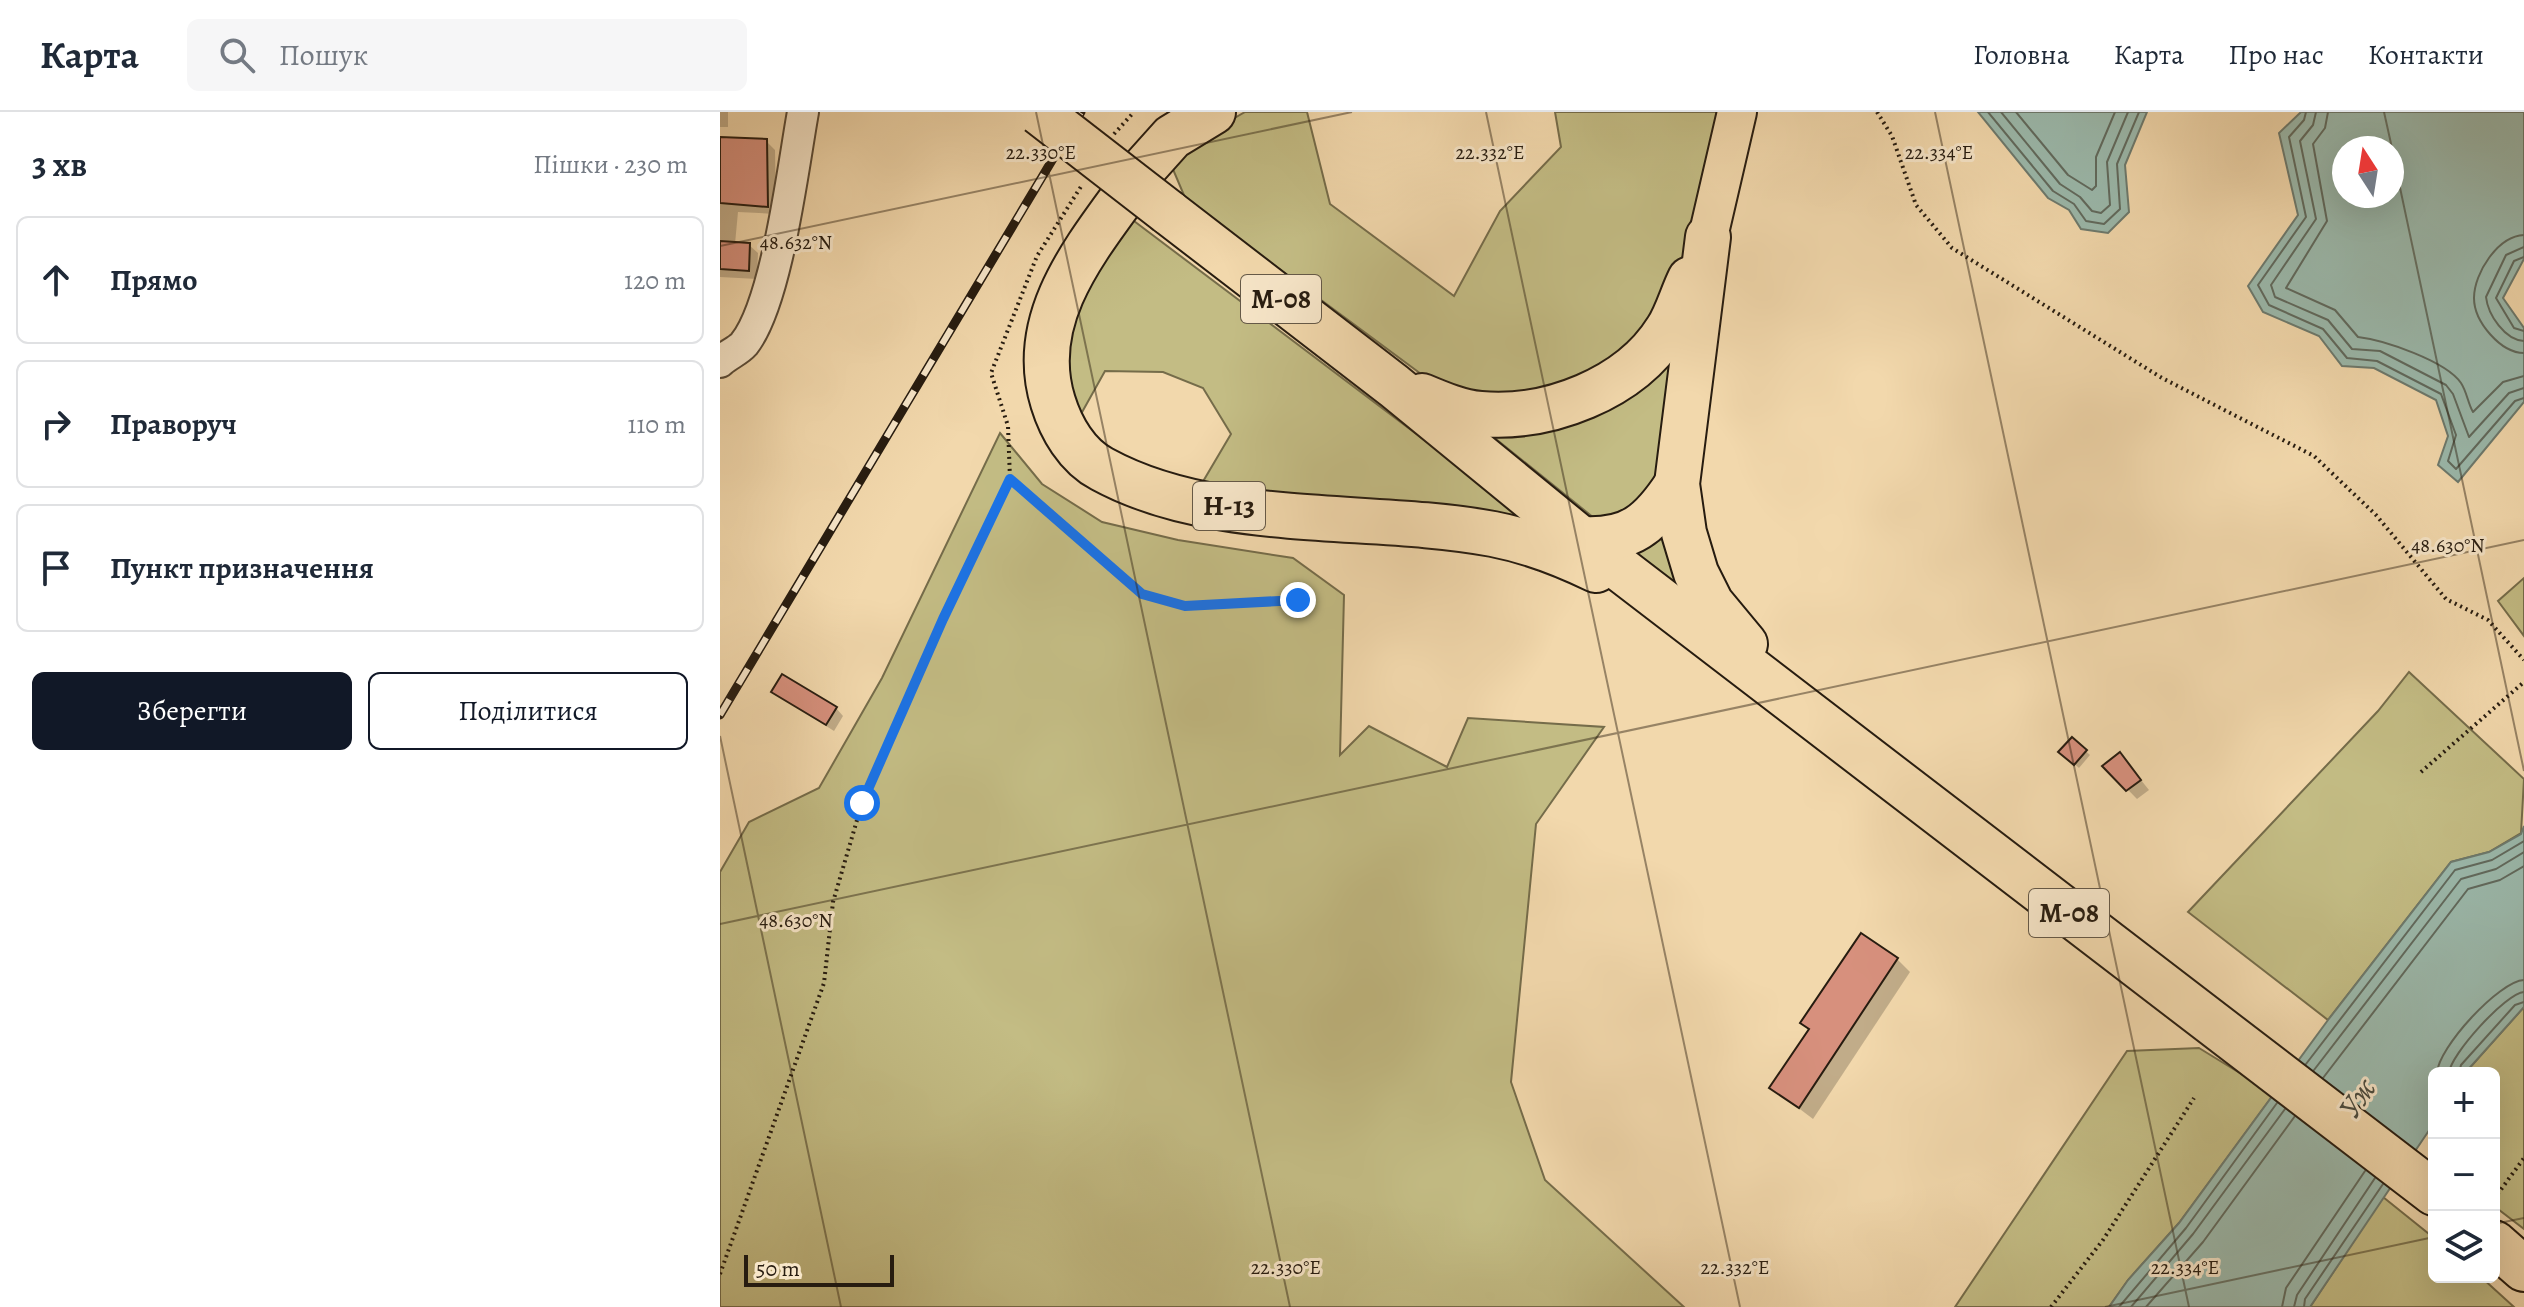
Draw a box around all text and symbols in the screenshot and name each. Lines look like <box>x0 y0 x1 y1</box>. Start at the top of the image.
search box <box>187 19 747 91</box>
text: Карта <box>40 29 139 81</box>
icon: search <box>215 33 259 77</box>
text: Пошук <box>279 35 368 75</box>
text: Головна <box>1973 36 2070 74</box>
text: Карта <box>2114 36 2184 74</box>
text: Про нас <box>2228 36 2324 74</box>
text: Контакти <box>2368 36 2484 74</box>
north arrow <box>2332 136 2404 208</box>
text: 22.330°E <box>1006 139 1076 166</box>
text: 22.332°E <box>1455 139 1525 166</box>
text: 22.334°E <box>1905 139 1973 166</box>
text: 3 хв <box>32 141 87 188</box>
text: Пішки · 230 m <box>533 147 688 182</box>
text: 48.632°N <box>760 229 832 256</box>
icon: ahead <box>34 258 78 302</box>
text: Прямо <box>110 260 197 300</box>
text: 120 m <box>624 263 686 298</box>
road number: М-08 <box>1241 275 1321 323</box>
icon: right <box>34 402 78 446</box>
text: Праворуч <box>110 404 237 444</box>
text: 110 m <box>628 407 686 442</box>
road number: Н-13 <box>1193 482 1265 530</box>
text: 48.630°N <box>2411 532 2485 559</box>
icon: arrive <box>34 546 78 590</box>
text: Пункт призначення <box>110 548 374 588</box>
route end <box>1280 582 1316 618</box>
button: Зберегти <box>32 672 352 750</box>
button: Поділитися <box>368 672 688 750</box>
route start <box>844 785 880 821</box>
road number: М-08 <box>2029 889 2109 937</box>
text: 48.630°N <box>759 907 833 934</box>
map controls <box>2428 1067 2500 1283</box>
button: + <box>2428 1067 2500 1139</box>
water label: Уж <box>2328 1068 2387 1127</box>
button: − <box>2428 1139 2500 1211</box>
button: layers <box>2428 1211 2500 1283</box>
scale bar <box>744 1251 894 1287</box>
text: 50 m <box>756 1254 800 1284</box>
text: 22.330°E <box>1251 1254 1321 1281</box>
text: 22.332°E <box>1700 1254 1770 1281</box>
text: 22.334°E <box>2151 1254 2219 1281</box>

